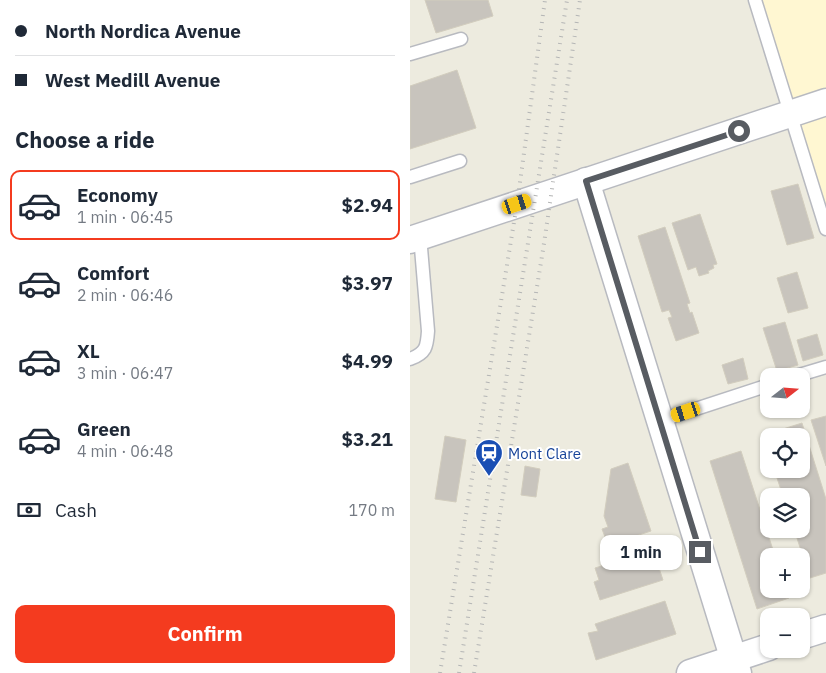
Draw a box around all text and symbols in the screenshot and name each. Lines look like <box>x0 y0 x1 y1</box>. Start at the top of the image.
text: North Nordica Avenue <box>45 19 241 43</box>
text: West Medill Avenue <box>45 68 220 92</box>
route start <box>728 120 750 142</box>
text: Choose a ride <box>15 125 155 154</box>
icon: car <box>17 183 62 228</box>
text: Economy <box>77 183 158 207</box>
car <box>500 192 533 216</box>
text: $2.94 <box>341 193 393 217</box>
text: 1 min · 06:45 <box>77 207 173 227</box>
icon: car <box>17 261 62 306</box>
text: Comfort <box>77 261 150 285</box>
text: $3.97 <box>341 271 393 295</box>
text: 2 min · 06:46 <box>77 285 173 305</box>
icon: car <box>17 339 62 384</box>
text: XL <box>77 339 100 363</box>
text: $4.99 <box>341 349 393 373</box>
text: 3 min · 06:47 <box>77 363 173 383</box>
north arrow <box>760 368 810 418</box>
map controls <box>760 368 810 658</box>
car <box>669 400 702 424</box>
icon: car <box>17 417 62 462</box>
text: Green <box>77 417 131 441</box>
text: $3.21 <box>341 427 393 451</box>
button: locate <box>760 428 810 478</box>
station icon: Mont Clare <box>474 438 504 477</box>
text: 4 min · 06:48 <box>77 441 173 461</box>
place label: Mont Clare <box>508 444 581 463</box>
button: layers <box>760 488 810 538</box>
icon: cash <box>15 496 43 524</box>
text: Cash <box>55 498 97 522</box>
text: 170 m <box>348 500 395 520</box>
callout: 1 min <box>600 534 682 570</box>
route end <box>689 541 711 563</box>
text: 1 min <box>620 542 662 562</box>
button: + <box>760 548 810 598</box>
button: Confirm <box>15 605 395 663</box>
button: − <box>760 608 810 658</box>

